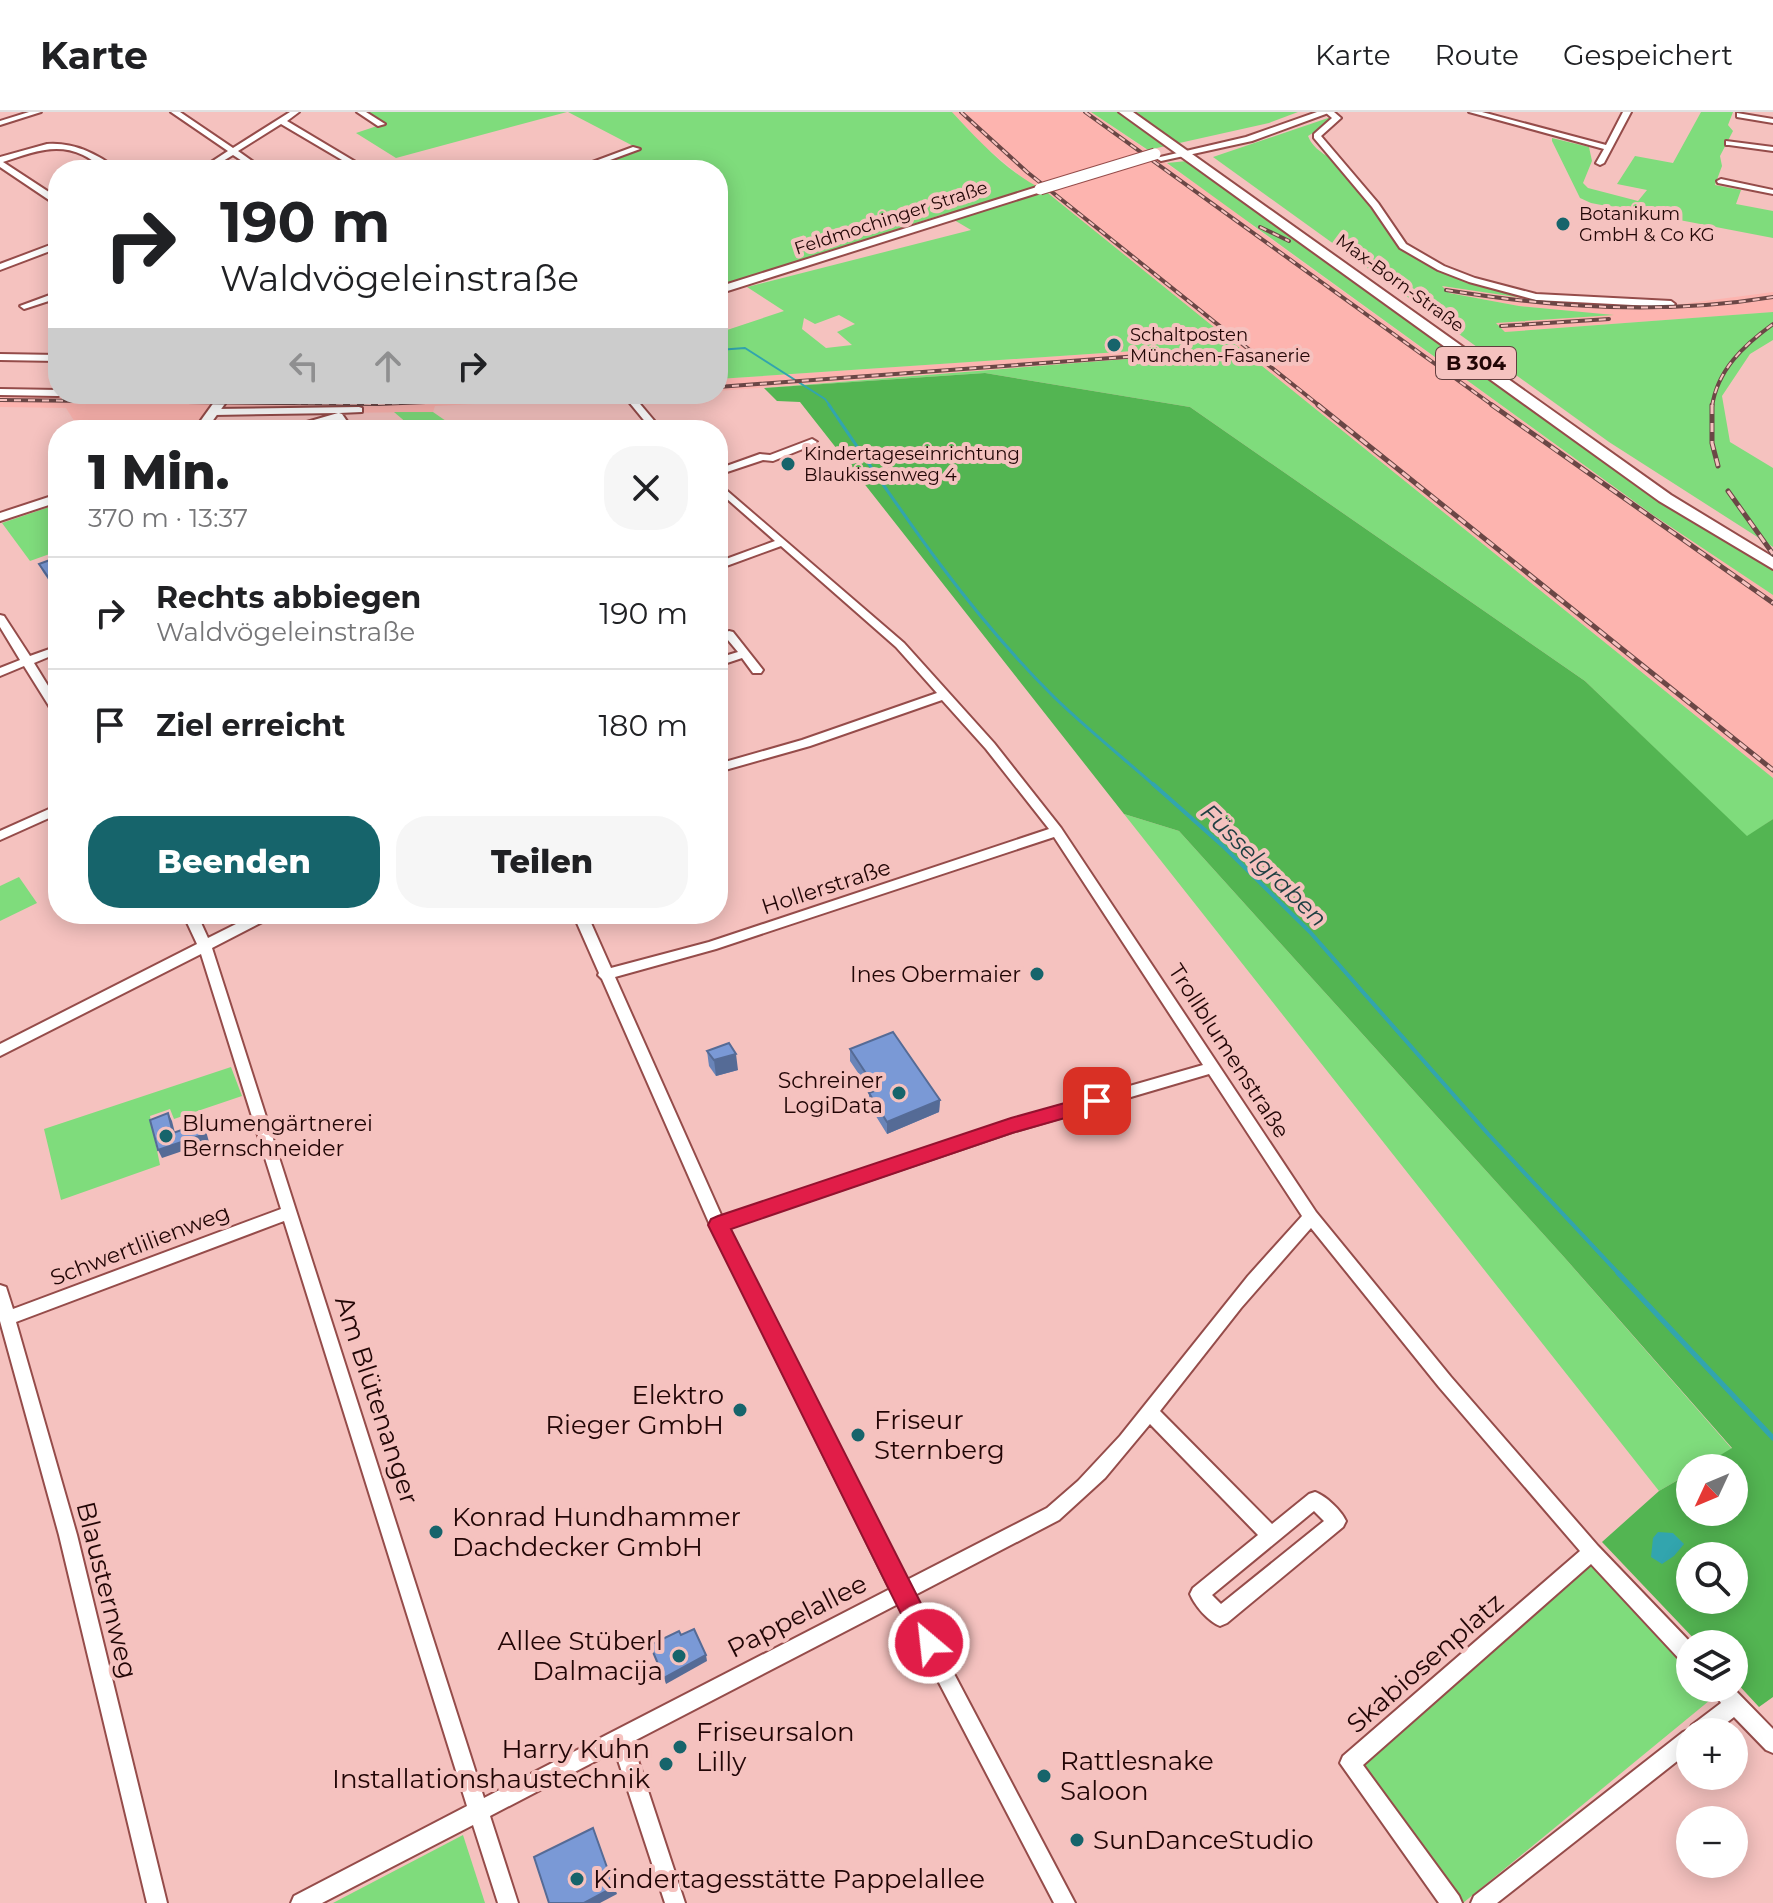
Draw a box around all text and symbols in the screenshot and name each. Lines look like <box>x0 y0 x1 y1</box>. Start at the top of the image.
text: Karte <box>40 32 148 79</box>
text: Karte <box>1315 38 1391 72</box>
text: Route <box>1435 38 1519 72</box>
text: Gespeichert <box>1563 38 1733 72</box>
street label: Feldmochinger Straße <box>792 176 991 260</box>
text: 190 m <box>220 188 390 256</box>
icon: right <box>88 192 192 296</box>
place label: Botanikum GmbH & Co KG <box>1579 203 1715 246</box>
marker: Botanikum GmbH & Co KG <box>1554 215 1572 233</box>
street label: Max-Born-Straße <box>1332 229 1468 337</box>
text: Waldvögeleinstraße <box>220 256 579 300</box>
place label: Schaltposten München-Fasanerie <box>1130 324 1311 367</box>
marker: Schaltposten München-Fasanerie <box>1105 336 1123 354</box>
icon: left <box>282 344 326 388</box>
icon: ahead <box>366 344 410 388</box>
icon: right <box>450 344 494 388</box>
road number: B 304 <box>1436 347 1516 379</box>
text: 1 Min. <box>88 443 229 501</box>
place label: Kindertageseinrichtung Blaukissenweg 4 <box>804 443 1020 486</box>
button: close <box>604 446 688 530</box>
marker: Kindertageseinrichtung Blaukissenweg 4 <box>779 455 797 473</box>
text: 370 m · 13:37 <box>88 502 248 534</box>
text: Rechts abbiegen <box>156 579 421 616</box>
icon: right <box>88 591 132 635</box>
text: 190 m <box>599 595 688 632</box>
text: Waldvögeleinstraße <box>156 616 415 648</box>
icon: arrive <box>88 703 132 747</box>
text: Ziel erreicht <box>156 707 345 744</box>
text: 180 m <box>598 707 688 744</box>
water label: Füsselgraben <box>1195 798 1333 932</box>
button: Beenden <box>88 816 380 908</box>
button: Teilen <box>396 816 688 908</box>
street label: Hollerstraße <box>758 853 894 921</box>
street label: Trollblumenstraße <box>1163 959 1295 1143</box>
place label: Ines Obermaier <box>850 961 1021 988</box>
marker: Ines Obermaier <box>1028 965 1046 983</box>
place label: Schreiner LogiData <box>778 1067 883 1119</box>
pin <box>1063 1067 1131 1135</box>
icon: arrive <box>1075 1079 1119 1123</box>
marker: Schreiner LogiData <box>890 1084 908 1102</box>
place label: Blumengärtnerei Bernschneider <box>182 1110 373 1162</box>
marker: Blumengärtnerei Bernschneider <box>157 1127 175 1145</box>
street label: Schwertlilienweg <box>47 1198 233 1292</box>
street label: Am Blütenanger <box>328 1292 426 1508</box>
place label: Elektro Rieger GmbH <box>545 1379 724 1441</box>
marker: Elektro Rieger GmbH <box>731 1401 749 1419</box>
place label: Friseur Sternberg <box>874 1404 1005 1466</box>
marker: Friseur Sternberg <box>849 1426 867 1444</box>
north arrow <box>1676 1454 1748 1526</box>
map controls <box>1676 1454 1748 1878</box>
street label: Blausternweg <box>70 1498 144 1682</box>
place label: Konrad Hundhammer Dachdecker GmbH <box>452 1501 741 1563</box>
marker: Konrad Hundhammer Dachdecker GmbH <box>427 1523 445 1541</box>
button: search <box>1676 1542 1748 1614</box>
street label: Pappelallee <box>722 1567 872 1665</box>
street label: Skabiosenplatz <box>1340 1586 1510 1740</box>
position arrow <box>887 1601 971 1685</box>
place label: Allee Stüberl Dalmacija <box>498 1625 663 1687</box>
button: layers <box>1676 1630 1748 1702</box>
marker: Allee Stüberl Dalmacija <box>670 1647 688 1665</box>
place label: Friseursalon Lilly <box>696 1716 855 1778</box>
button: + <box>1676 1718 1748 1790</box>
place label: Harry Kuhn Installationshaustechnik <box>332 1733 650 1795</box>
marker: Friseursalon Lilly <box>671 1738 689 1756</box>
place label: Rattlesnake Saloon <box>1060 1745 1214 1807</box>
marker: Harry Kuhn Installationshaustechnik <box>657 1755 675 1773</box>
marker: Rattlesnake Saloon <box>1035 1767 1053 1785</box>
button: − <box>1676 1806 1748 1878</box>
place label: SunDanceStudio <box>1093 1824 1313 1856</box>
marker: SunDanceStudio <box>1068 1831 1086 1849</box>
place label: Kindertagesstätte Pappelallee <box>593 1863 985 1895</box>
marker: Kindertagesstätte Pappelallee <box>568 1870 586 1888</box>

